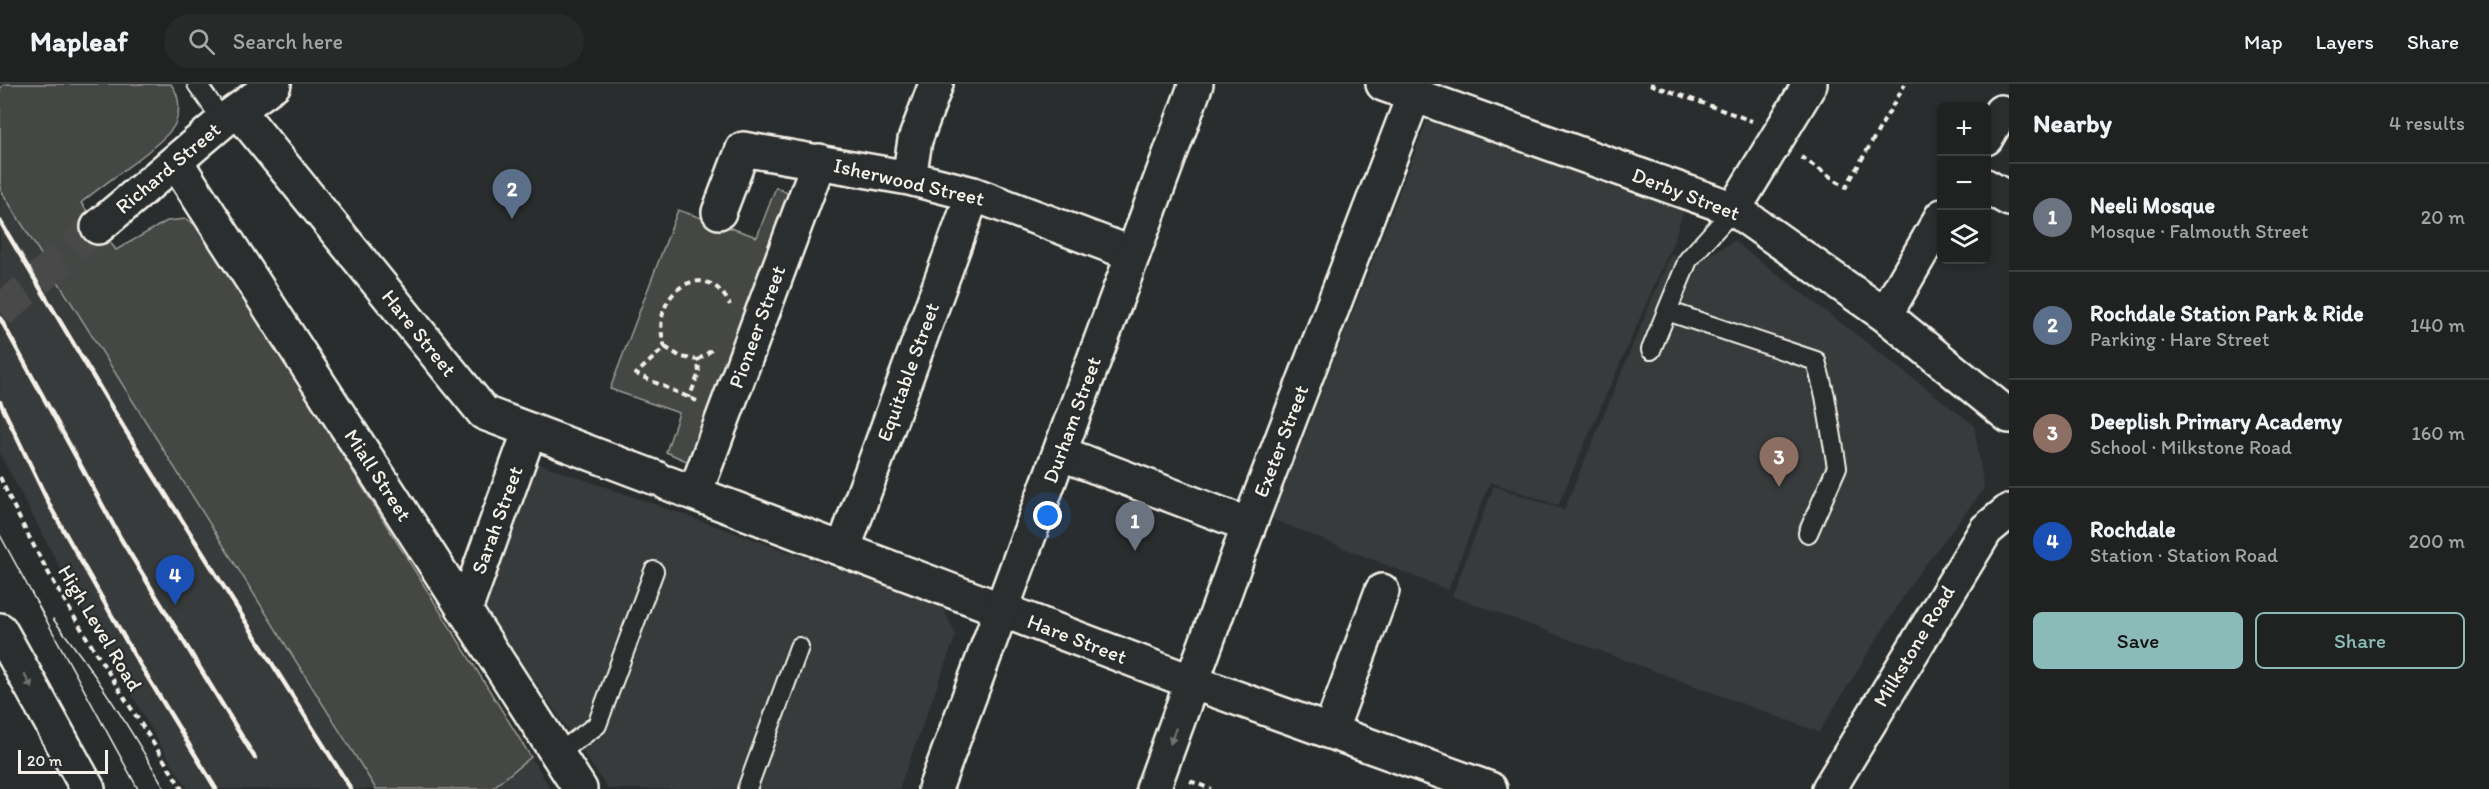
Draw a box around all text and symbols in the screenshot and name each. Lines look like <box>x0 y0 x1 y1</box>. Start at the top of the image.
search box <box>164 14 584 68</box>
text: Mapleaf <box>30 24 128 58</box>
icon: search <box>185 25 218 58</box>
text: Search here <box>233 28 343 55</box>
text: Map <box>2244 29 2283 54</box>
text: Layers <box>2316 29 2374 54</box>
text: Share <box>2407 29 2459 54</box>
map controls <box>1937 102 1991 264</box>
button: + <box>1937 102 1991 156</box>
text: Nearby <box>2033 107 2112 139</box>
text: 4 results <box>2389 111 2465 135</box>
street label: Richard Street <box>110 116 225 219</box>
street label: Isherwood Street <box>831 152 987 211</box>
button: − <box>1937 156 1991 210</box>
street label: Derby Street <box>1629 162 1744 226</box>
pin: 2 <box>492 170 532 219</box>
text: Neeli Mosque <box>2090 192 2215 219</box>
text: 1 <box>2048 205 2057 229</box>
text: 20 m <box>2421 205 2465 229</box>
button: layers <box>1937 210 1991 264</box>
text: Mosque · Falmouth Street <box>2090 219 2308 243</box>
street label: Pioneer Street <box>723 262 790 392</box>
street label: Hare Street <box>377 284 462 381</box>
street label: Equitable Street <box>871 299 944 445</box>
text: Rochdale Station Park & Ride <box>2090 300 2364 327</box>
text: 2 <box>2047 313 2058 337</box>
text: 140 m <box>2410 313 2465 337</box>
text: Parking · Hare Street <box>2090 327 2269 351</box>
street label: Durham Street <box>1037 353 1106 487</box>
street label: Exeter Street <box>1248 381 1313 501</box>
text: Deeplish Primary Academy <box>2090 408 2342 435</box>
text: 3 <box>2047 421 2058 445</box>
text: 160 m <box>2412 421 2465 445</box>
street label: Miall Street <box>339 424 417 526</box>
text: School · Milkstone Road <box>2090 435 2292 459</box>
pin: 3 <box>1760 438 1798 487</box>
street label: Sarah Street <box>465 462 528 577</box>
your location <box>1033 501 1062 530</box>
pin: 1 <box>1116 502 1154 551</box>
text: Rochdale <box>2090 516 2176 543</box>
text: 4 <box>2046 529 2059 553</box>
text: 200 m <box>2409 529 2465 553</box>
text: Station · Station Road <box>2090 543 2278 567</box>
pin: 4 <box>156 556 195 605</box>
street label: High Level Road <box>53 560 148 695</box>
street label: Milkstone Road <box>1867 580 1960 711</box>
street label: Hare Street <box>1024 608 1131 669</box>
button: Save <box>2033 612 2243 669</box>
button: Share <box>2255 612 2465 669</box>
one-way arrow <box>23 673 33 690</box>
one-way arrow <box>1167 727 1177 745</box>
scale bar <box>18 747 108 774</box>
text: 20 m <box>27 751 62 770</box>

